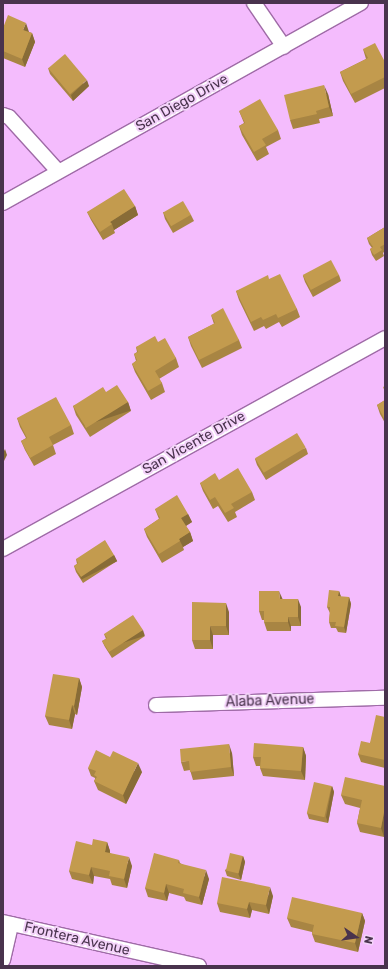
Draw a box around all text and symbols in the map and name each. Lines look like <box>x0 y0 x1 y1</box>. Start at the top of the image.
street label: San Diego Drive <box>133 71 231 135</box>
street label: San Vicente Drive <box>140 408 248 478</box>
street label: Alaba Avenue <box>225 691 315 711</box>
north arrow <box>336 917 376 957</box>
street label: Frontera Avenue <box>22 919 132 959</box>
text: N <box>361 934 375 945</box>

